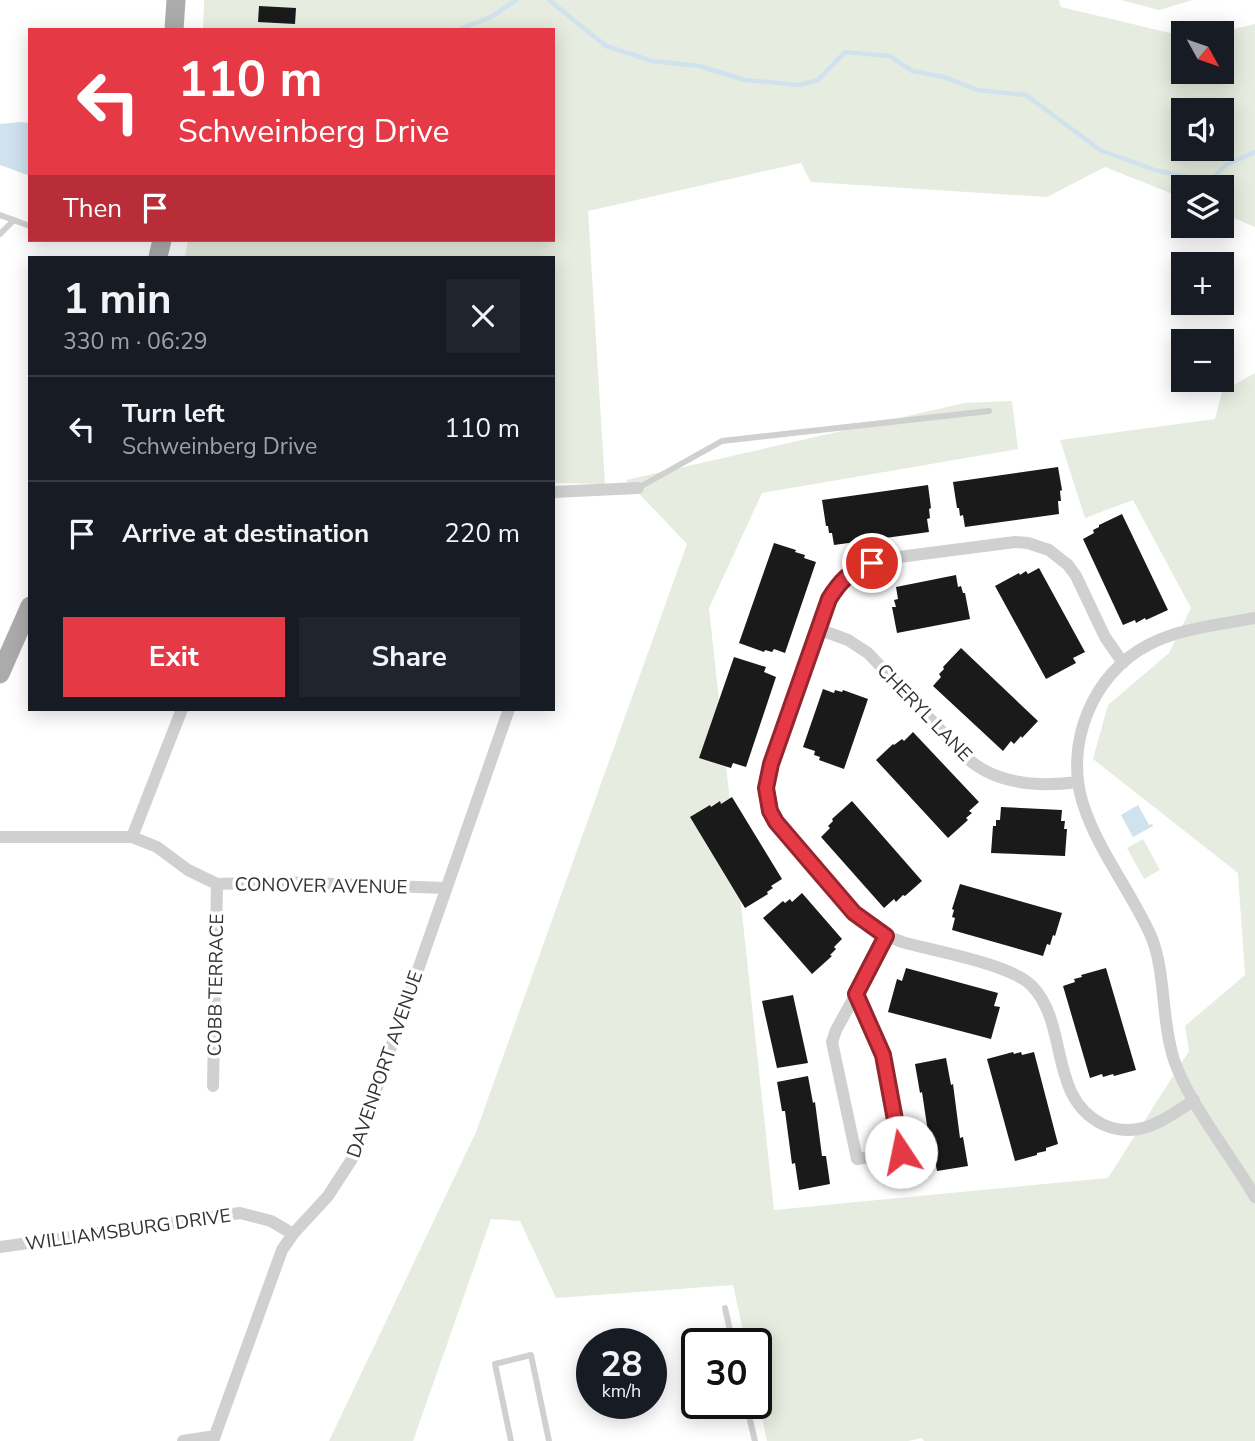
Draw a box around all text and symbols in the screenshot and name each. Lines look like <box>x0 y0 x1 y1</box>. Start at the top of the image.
north arrow <box>1171 21 1234 84</box>
map controls <box>1171 21 1234 392</box>
text: 110 m <box>178 46 322 113</box>
icon: left <box>63 56 154 147</box>
button: sound <box>1171 98 1234 161</box>
text: Schweinberg Drive <box>178 110 450 153</box>
button: layers <box>1171 175 1234 238</box>
icon: arrive <box>136 189 174 227</box>
text: Then <box>63 191 122 226</box>
button: + <box>1171 252 1234 315</box>
text: 1 min <box>63 271 172 328</box>
button: close <box>446 279 520 353</box>
text: 330 m · 06:29 <box>63 326 208 357</box>
button: − <box>1171 329 1234 392</box>
text: Turn left <box>122 396 225 431</box>
icon: left <box>63 410 101 448</box>
text: 110 m <box>444 411 520 446</box>
text: Schweinberg Drive <box>122 431 317 462</box>
icon: arrive <box>63 515 101 553</box>
text: Arrive at destination <box>122 516 369 551</box>
text: 220 m <box>444 516 520 551</box>
pin <box>842 533 902 593</box>
icon: arrive <box>853 544 891 582</box>
button: Exit <box>63 617 285 697</box>
button: Share <box>299 617 520 697</box>
street label: CHERYL LANE <box>871 658 978 767</box>
street label: CONOVER AVENUE <box>234 871 408 901</box>
street label: COBB TERRACE <box>202 913 230 1057</box>
street label: DAVENPORT AVENUE <box>341 967 429 1161</box>
position arrow <box>864 1115 938 1189</box>
street label: WILLIAMSBURG DRIVE <box>24 1203 232 1257</box>
speed limit sign: 30 <box>681 1328 772 1419</box>
text: 28 <box>600 1341 643 1388</box>
text: km/h <box>602 1379 641 1403</box>

